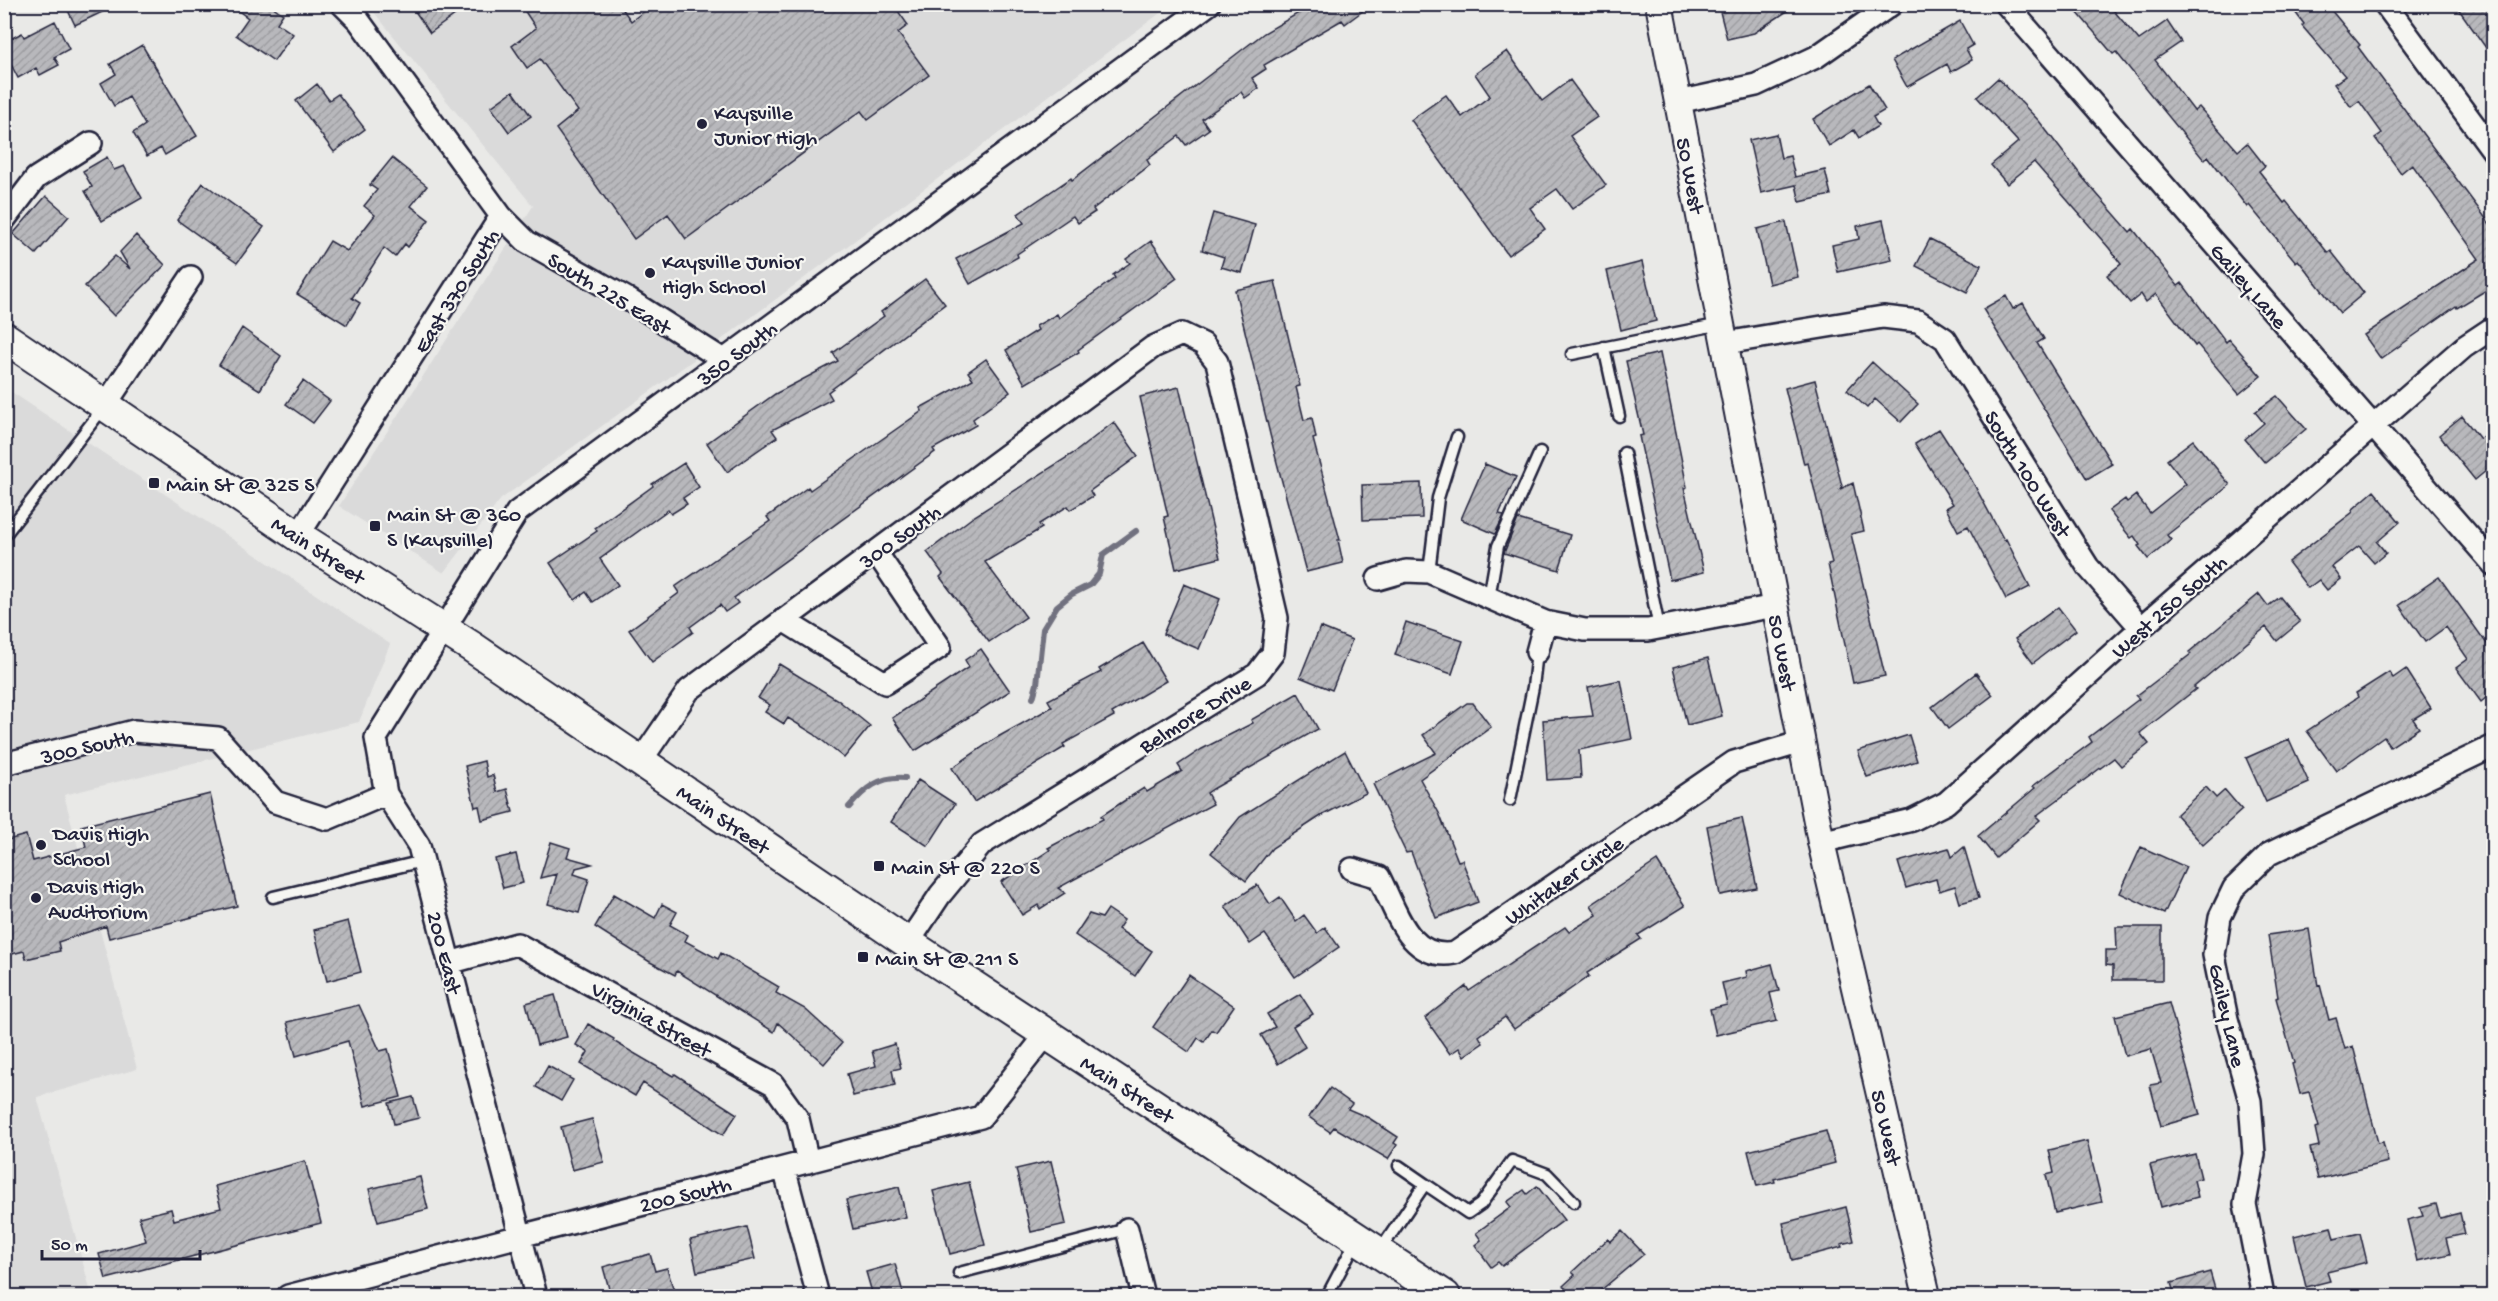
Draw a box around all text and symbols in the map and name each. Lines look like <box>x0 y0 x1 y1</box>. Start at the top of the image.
place label: Kaysville Junior High <box>714 102 817 153</box>
marker: Kaysville Junior High <box>695 117 709 131</box>
street label: 50 West <box>1668 136 1709 218</box>
street label: East 370 South <box>410 225 507 359</box>
street label: Gailey Lane <box>2203 239 2292 336</box>
street label: South 225 East <box>542 248 676 343</box>
place label: Kaysville Junior High School <box>662 251 805 302</box>
marker: Kaysville Junior High School <box>643 266 657 280</box>
street label: 350 South <box>692 317 784 394</box>
street label: South 100 West <box>1976 407 2076 545</box>
place label: Main St @ 325 S <box>166 474 315 500</box>
marker: Main St @ 325 S <box>147 476 161 490</box>
street label: 300 South <box>855 500 947 577</box>
place label: Main St @ 360 S (Kaysville) <box>387 504 521 555</box>
street label: Main Street <box>265 512 370 593</box>
marker: Main St @ 360 S (Kaysville) <box>368 519 382 533</box>
street label: West 250 South <box>2107 550 2234 665</box>
street label: 50 West <box>1760 613 1801 695</box>
street label: Belmore Drive <box>1135 671 1257 762</box>
street label: 300 South <box>38 726 137 772</box>
street label: Main Street <box>670 781 775 863</box>
place label: Davis High School <box>51 823 149 874</box>
street label: Whitaker Circle <box>1501 831 1630 933</box>
marker: Davis High School <box>34 838 48 852</box>
place label: Main St @ 220 S <box>891 857 1041 883</box>
marker: Main St @ 220 S <box>872 859 886 873</box>
place label: Davis High Auditorium <box>46 876 148 927</box>
marker: Davis High Auditorium <box>29 891 43 905</box>
street label: 200 East <box>419 909 466 999</box>
place label: Main St @ 211 S <box>875 948 1019 974</box>
marker: Main St @ 211 S <box>856 950 870 964</box>
street label: Gailey Lane <box>2201 962 2250 1071</box>
street label: Virginia Street <box>585 977 716 1066</box>
street label: Main Street <box>1074 1051 1179 1132</box>
street label: 50 West <box>1863 1088 1906 1170</box>
street label: 200 South <box>637 1173 735 1221</box>
scale bar <box>42 1223 200 1261</box>
text: 50 m <box>51 1236 88 1257</box>

